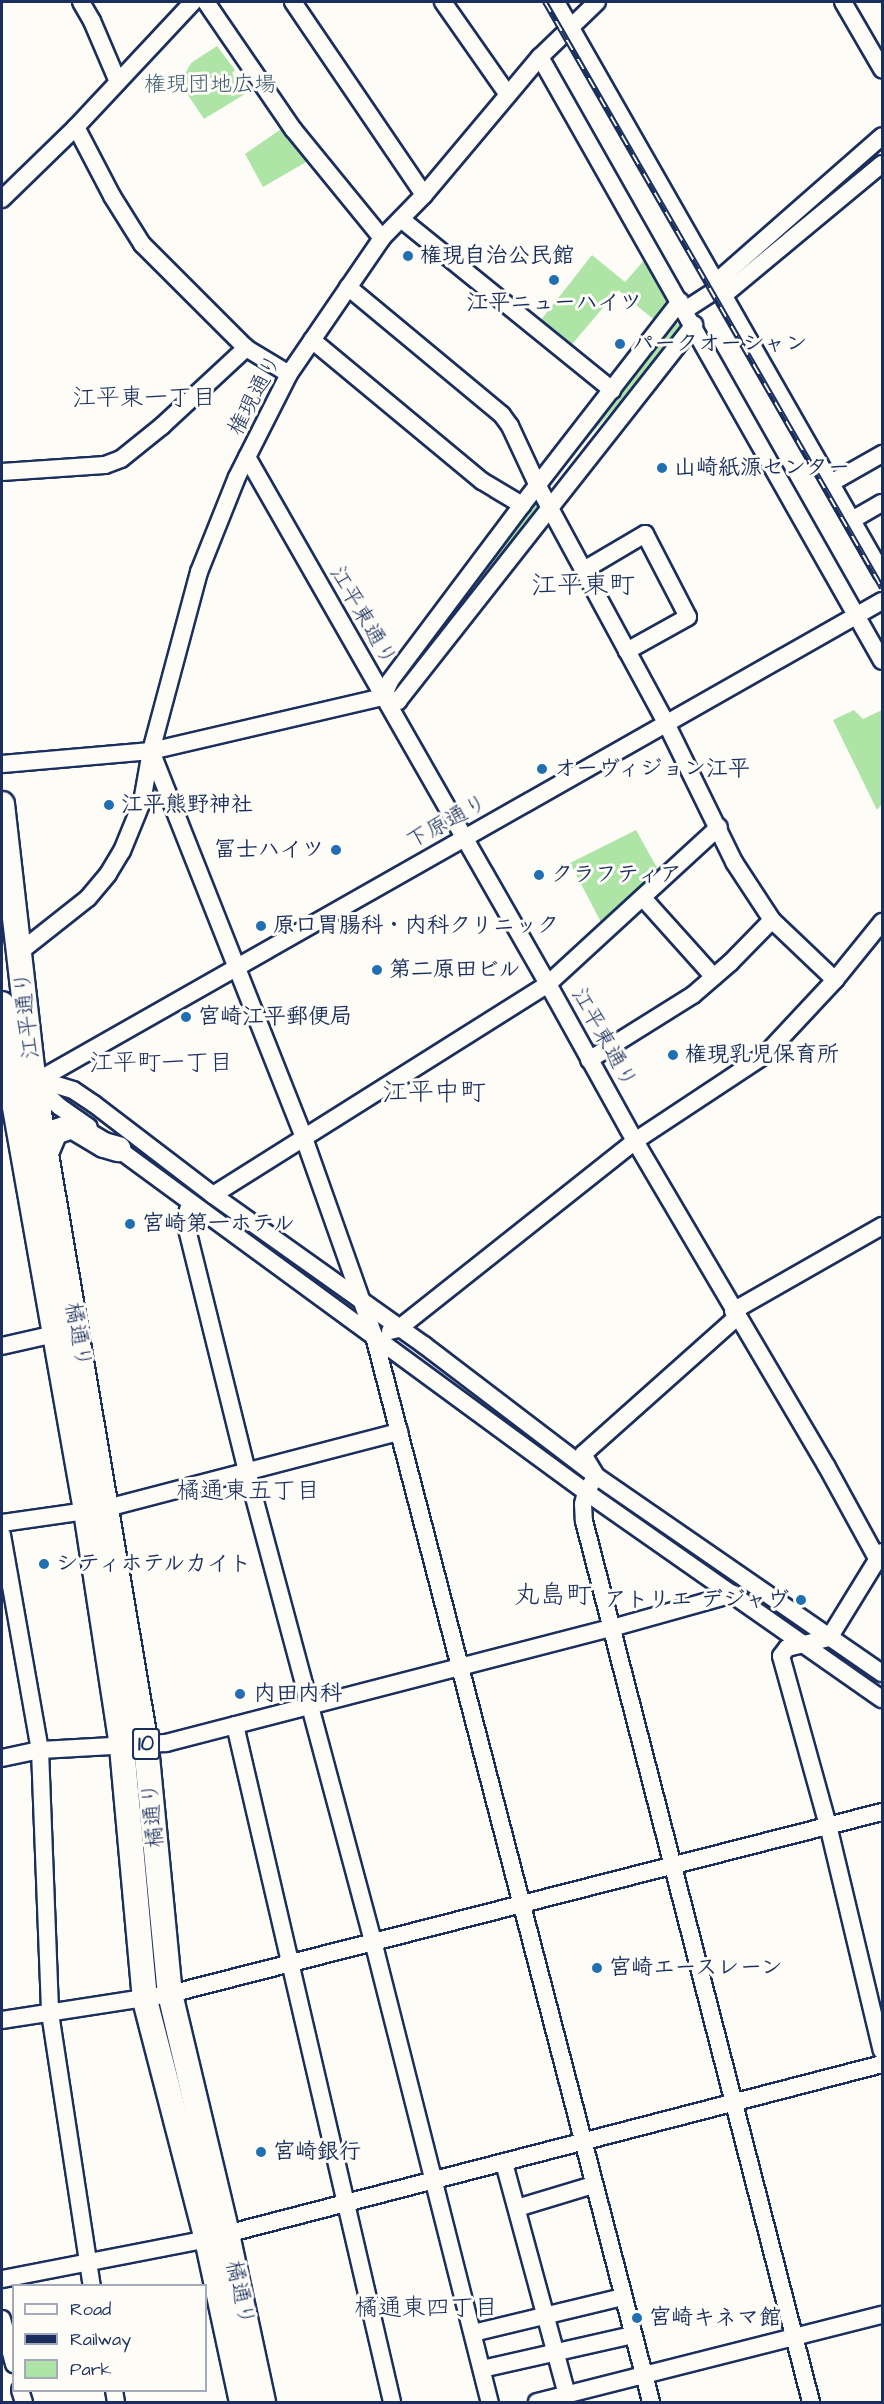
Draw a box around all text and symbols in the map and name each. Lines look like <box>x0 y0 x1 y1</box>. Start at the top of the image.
park label: 権現団地広場 <box>144 72 276 98</box>
place label: 権現自治公民館 <box>420 243 574 269</box>
marker: 権現自治公民館 <box>401 249 415 263</box>
marker: 江平ニューハイツ <box>547 273 561 287</box>
place label: 江平ニューハイツ <box>466 290 642 316</box>
place label: パークオーシャン <box>632 331 808 357</box>
marker: パークオーシャン <box>613 337 627 351</box>
street label: 権現通り <box>223 350 287 440</box>
district label: 江平東一丁目 <box>72 385 216 413</box>
place label: 山崎紙源センター <box>674 455 850 481</box>
marker: 山崎紙源センター <box>655 461 669 475</box>
street label: 江平東通り <box>324 562 402 670</box>
district label: 江平東町 <box>531 570 635 602</box>
place label: オーヴィジョン江平 <box>554 756 752 782</box>
marker: オーヴィジョン江平 <box>535 762 549 776</box>
street label: 下原通り <box>402 789 492 855</box>
place label: 江平熊野神社 <box>121 792 253 818</box>
marker: 江平熊野神社 <box>102 798 116 812</box>
place label: 冨士ハイツ <box>214 837 324 863</box>
marker: 冨士ハイツ <box>329 843 343 857</box>
place label: クラフティア <box>551 862 683 888</box>
marker: クラフティア <box>532 868 546 882</box>
place label: 原口胃腸科・内科クリニック <box>273 913 559 939</box>
marker: 原口胃腸科・内科クリニック <box>254 919 268 933</box>
place label: 第二原田ビル <box>389 957 521 983</box>
marker: 第二原田ビル <box>370 963 384 977</box>
street label: 江平通り <box>9 970 45 1060</box>
street label: 江平東通り <box>566 983 642 1093</box>
place label: 宮崎江平郵便局 <box>198 1004 352 1030</box>
marker: 宮崎江平郵便局 <box>179 1010 193 1024</box>
place label: 権現乳児保育所 <box>685 1042 839 1068</box>
marker: 権現乳児保育所 <box>666 1048 680 1062</box>
district label: 江平町一丁目 <box>89 1050 233 1078</box>
district label: 江平中町 <box>382 1077 486 1109</box>
place label: 宮崎第一ホテル <box>142 1211 296 1237</box>
marker: 宮崎第一ホテル <box>123 1217 137 1231</box>
street label: 橘通り <box>59 1300 97 1370</box>
district label: 橘通東五丁目 <box>176 1478 320 1506</box>
place label: シティホテルカイト <box>56 1551 254 1577</box>
marker: シティホテルカイト <box>37 1557 51 1571</box>
district label: 丸島町 <box>514 1580 592 1612</box>
place label: アトリエ デジャヴ <box>604 1587 789 1613</box>
marker: アトリエ デジャヴ <box>794 1593 808 1607</box>
place label: 内田内科 <box>254 1681 342 1707</box>
marker: 内田内科 <box>231 1685 249 1703</box>
road number: 10 <box>131 1726 161 1762</box>
street label: 橘通り <box>137 1781 169 1849</box>
place label: 宮崎エースレーン <box>609 1955 785 1981</box>
marker: 宮崎エースレーン <box>590 1961 604 1975</box>
place label: 宮崎銀行 <box>273 2139 361 2165</box>
marker: 宮崎銀行 <box>254 2145 268 2159</box>
street label: 橘通り <box>220 2258 260 2328</box>
legend <box>12 2284 207 2392</box>
district label: 橘通東四丁目 <box>354 2295 498 2323</box>
text: Road <box>70 2297 111 2322</box>
place label: 宮崎キネマ館 <box>649 2305 781 2331</box>
marker: 宮崎キネマ館 <box>630 2311 644 2325</box>
text: Railway <box>70 2327 131 2352</box>
text: Park <box>70 2357 112 2382</box>

